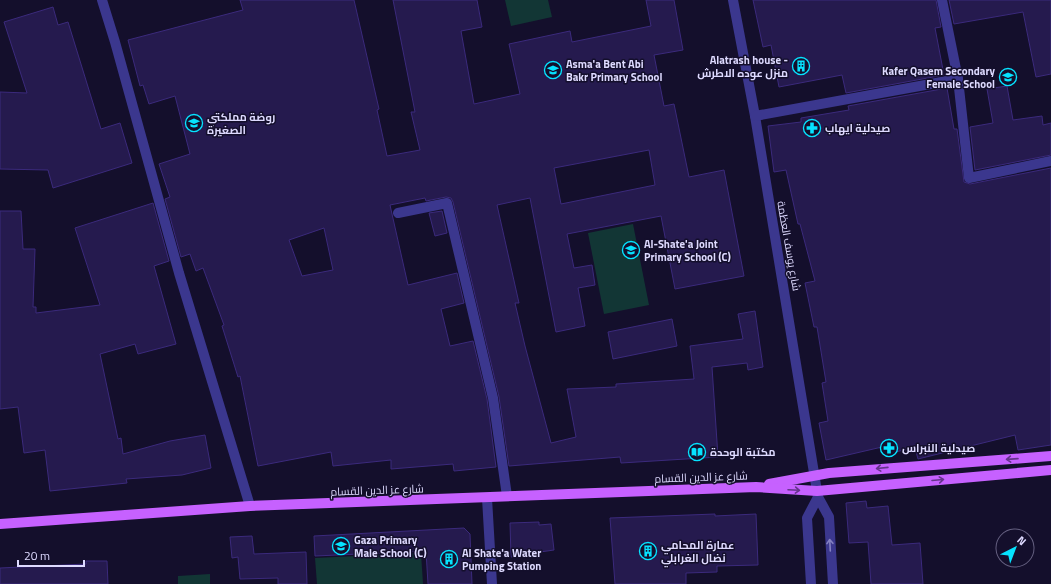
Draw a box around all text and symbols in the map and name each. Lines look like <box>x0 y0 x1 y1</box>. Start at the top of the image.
place label: Alatrash house - منزل عوده الاطرش <box>697 52 788 81</box>
place label: Asma'a Bent Abi Bakr Primary School <box>566 56 662 85</box>
building icon: Alatrash house - منزل عوده الاطرش <box>791 56 811 76</box>
school or university icon: Asma'a Bent Abi Bakr Primary School <box>543 60 563 80</box>
place label: Kafer Qasem Secondary Female School <box>882 63 995 92</box>
school or university icon: Kafer Qasem Secondary Female School <box>998 67 1018 87</box>
place label: روضة مملكتي الصغيرة <box>207 109 275 138</box>
school or university icon: روضة مملكتي الصغيرة <box>184 113 204 133</box>
pharmacy icon: صيدلية ايهاب <box>802 118 822 138</box>
place label: صيدلية ايهاب <box>825 120 890 136</box>
street label: شارع يوسف العظمة <box>773 200 805 292</box>
place label: Al-Shate'a Joint Primary School (C) <box>644 236 731 265</box>
school or university icon: Al-Shate'a Joint Primary School (C) <box>621 240 641 260</box>
pharmacy icon: صيدلية النبراس <box>879 438 899 458</box>
place label: صيدلية النبراس <box>902 440 975 456</box>
library icon: مكتبة الوحدة <box>687 442 707 462</box>
place label: مكتبة الوحدة <box>710 444 776 460</box>
one-way arrow <box>1006 455 1019 462</box>
one-way arrow <box>876 465 889 472</box>
street label: شارع عز الدين القسام <box>654 467 748 487</box>
one-way arrow <box>931 476 944 484</box>
street label: شارع عز الدين القسام <box>330 480 424 500</box>
one-way arrow <box>787 486 800 493</box>
north arrow <box>995 528 1035 568</box>
place label: Gaza Primary Male School (C) <box>354 532 427 561</box>
text: N <box>1014 532 1030 549</box>
school or university icon: Gaza Primary Male School (C) <box>331 536 351 556</box>
place label: عمارة المحامي نضال الغرابلي <box>661 537 734 568</box>
one-way arrow <box>827 539 834 552</box>
building icon: عمارة المحامي نضال الغرابلي <box>638 541 658 561</box>
scale bar <box>18 542 84 568</box>
place label: Al Shate'a Water Pumping Station <box>462 545 541 574</box>
text: 20 m <box>24 546 50 565</box>
building icon: Al Shate'a Water Pumping Station <box>439 549 459 569</box>

